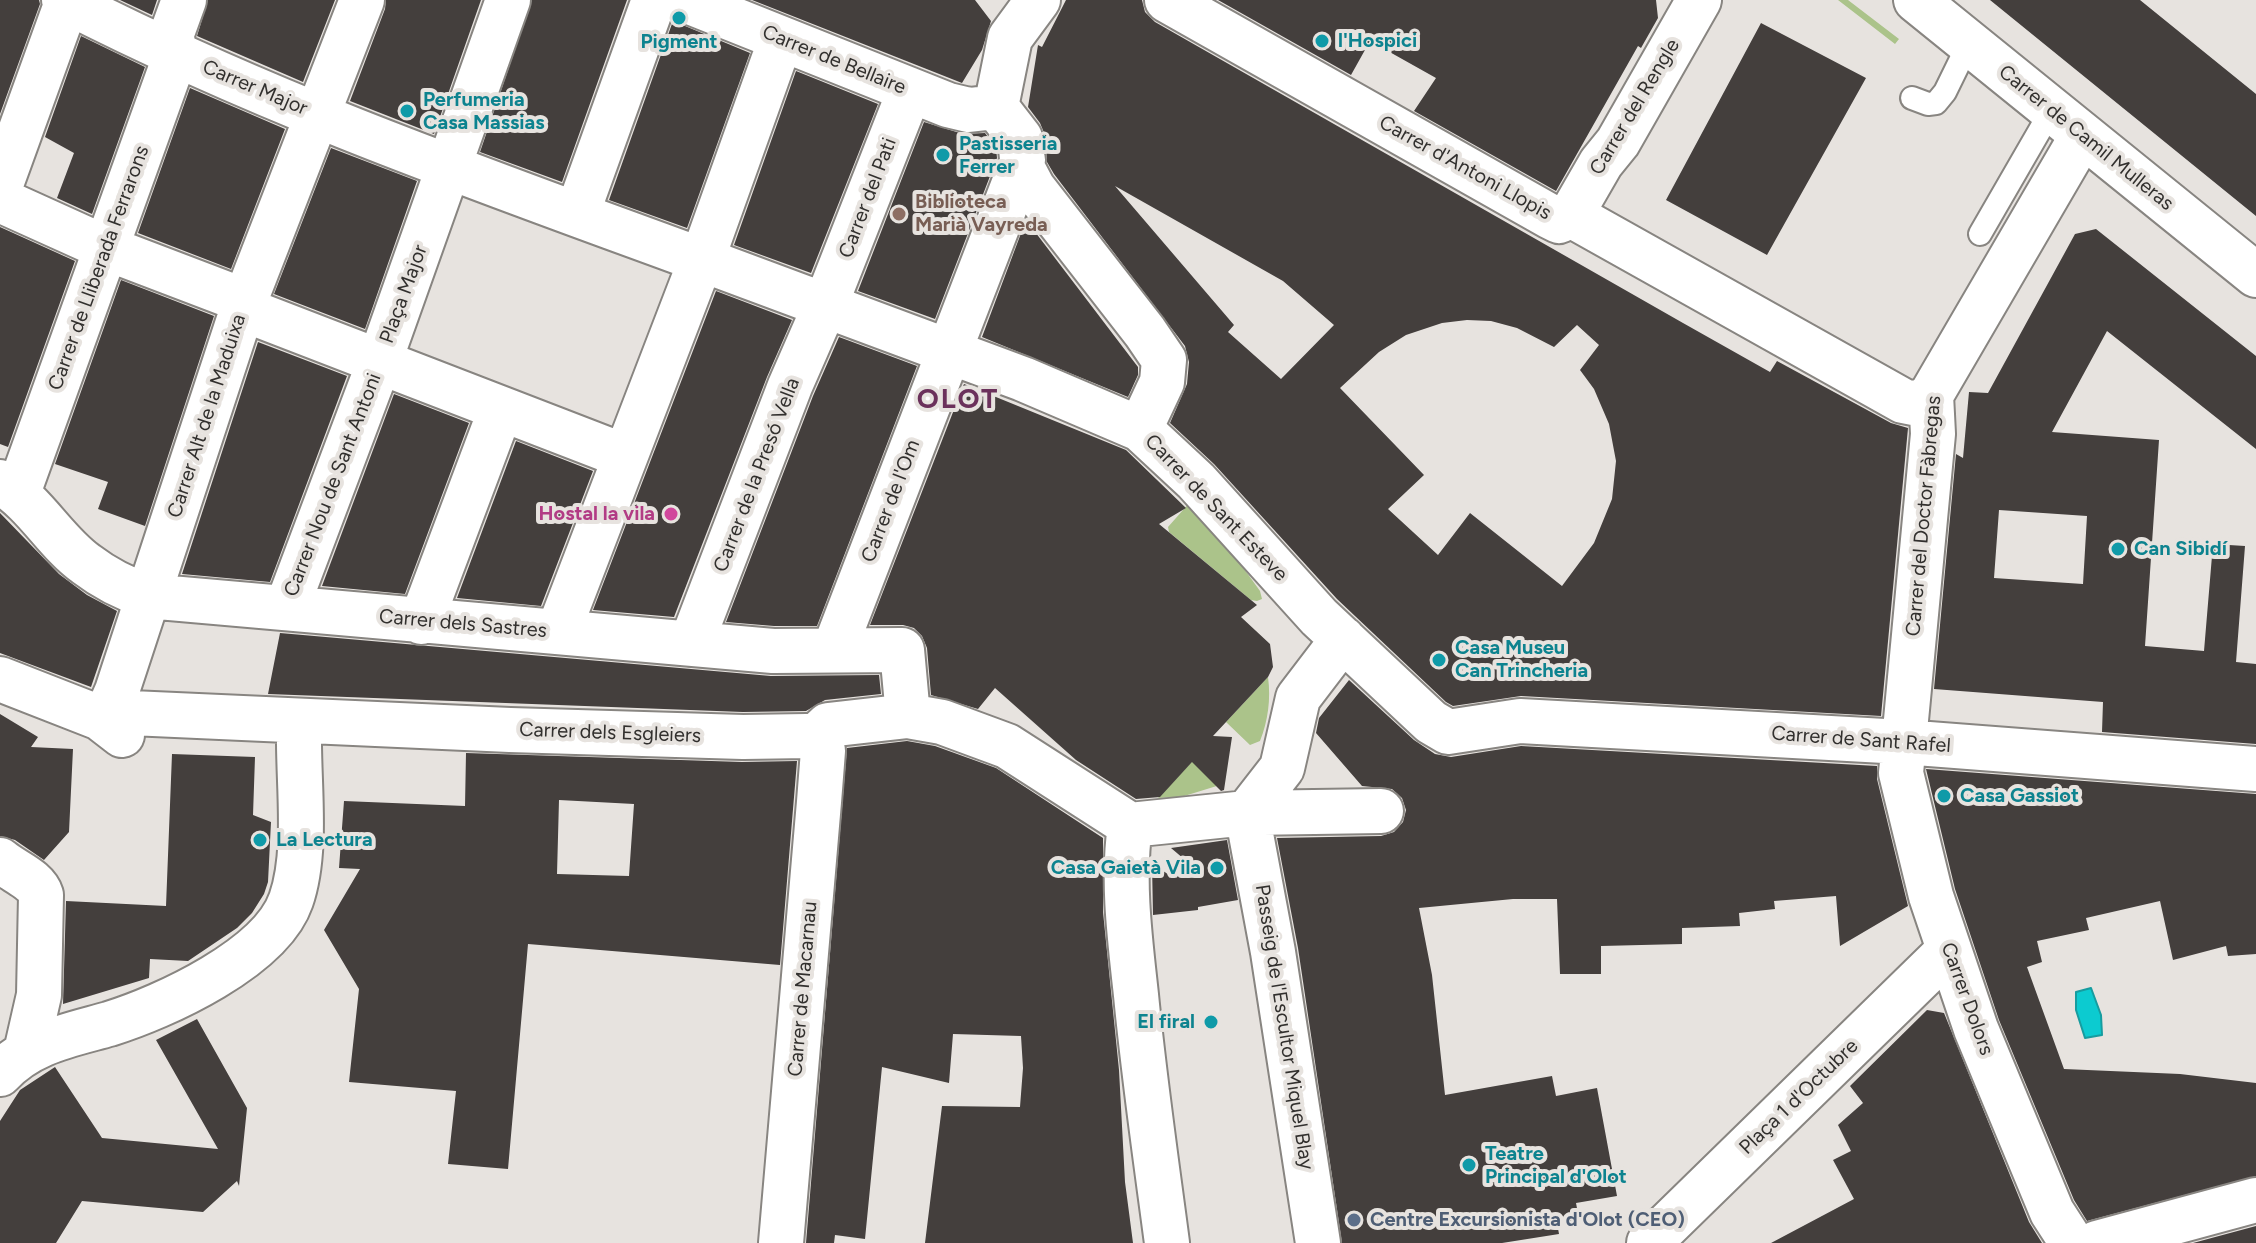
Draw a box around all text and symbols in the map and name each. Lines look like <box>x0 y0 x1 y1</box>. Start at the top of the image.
marker: Pigment <box>670 9 688 27</box>
street label: Carrer de Bellaire <box>759 20 909 100</box>
place label: l'Hospici <box>1338 29 1417 53</box>
place label: Pigment <box>640 30 718 54</box>
marker: l'Hospici <box>1313 32 1331 50</box>
street label: Carrer del Rengle <box>1585 35 1685 179</box>
street label: Carrer Major <box>199 55 311 121</box>
street label: Carrer de Camil Mulleras <box>1994 60 2178 216</box>
place label: Perfumeria Casa Massias <box>423 88 545 135</box>
marker: Perfumeria Casa Massias <box>398 102 416 120</box>
street label: Carrer d'Antoni Llopis <box>1375 111 1555 225</box>
place label: Pastisseria Ferrer <box>959 132 1057 179</box>
street label: Carrer del Pati <box>834 135 902 261</box>
street label: Carrer de Lliberada Ferrarons <box>44 142 154 394</box>
marker: Pastisseria Ferrer <box>934 146 952 164</box>
place label: Biblioteca Marià Vayreda <box>915 190 1048 237</box>
marker: Biblioteca Marià Vayreda <box>890 205 908 223</box>
street label: Plaça Major <box>375 242 433 346</box>
street label: Carrer Alt de la Maduixa <box>163 311 251 521</box>
street label: Carrer Nou de Sant Antoni <box>279 370 387 600</box>
street label: Carrer de la Presó Vella <box>709 375 805 575</box>
district label: OLOT <box>917 383 999 417</box>
street label: Carrer del Doctor Fàbregas <box>1902 395 1946 637</box>
street label: Carrer de Sant Esteve <box>1140 430 1292 586</box>
street label: Carrer de l'Om <box>857 436 925 566</box>
place label: Hostal la vila <box>539 502 655 526</box>
marker: Hostal la vila <box>662 505 680 523</box>
place label: Can Sibidí <box>2134 537 2227 561</box>
marker: Can Sibidí <box>2109 540 2127 558</box>
street label: Carrer dels Sastres <box>378 605 548 643</box>
place label: Casa Museu Can Trincheria <box>1455 636 1588 683</box>
marker: Casa Museu Can Trincheria <box>1430 651 1448 669</box>
street label: Carrer dels Esgleiers <box>519 718 701 748</box>
street label: Carrer de Sant Rafel <box>1770 722 1952 758</box>
place label: Casa Gassiot <box>1960 784 2079 808</box>
marker: Casa Gassiot <box>1935 787 1953 805</box>
place label: La Lectura <box>276 828 373 852</box>
marker: La Lectura <box>251 831 269 849</box>
place label: Casa Gaietà Vila <box>1051 856 1201 880</box>
marker: Casa Gaietà Vila <box>1208 859 1226 877</box>
street label: Passeig de l'Escultor Miquel Blay <box>1250 883 1318 1171</box>
street label: Carrer de Macarnau <box>783 900 823 1078</box>
street label: Carrer Dolors <box>1936 939 1998 1059</box>
place label: El firal <box>1137 1010 1195 1034</box>
marker: El firal <box>1202 1013 1220 1031</box>
street label: Plaça 1 d'Octubre <box>1735 1034 1863 1160</box>
place label: Teatre Principal d'Olot <box>1485 1142 1627 1189</box>
marker: Teatre Principal d'Olot <box>1460 1156 1478 1174</box>
place label: Centre Excursionista d'Olot (CEO) <box>1370 1208 1685 1232</box>
marker: Centre Excursionista d'Olot (CEO) <box>1345 1211 1363 1229</box>

